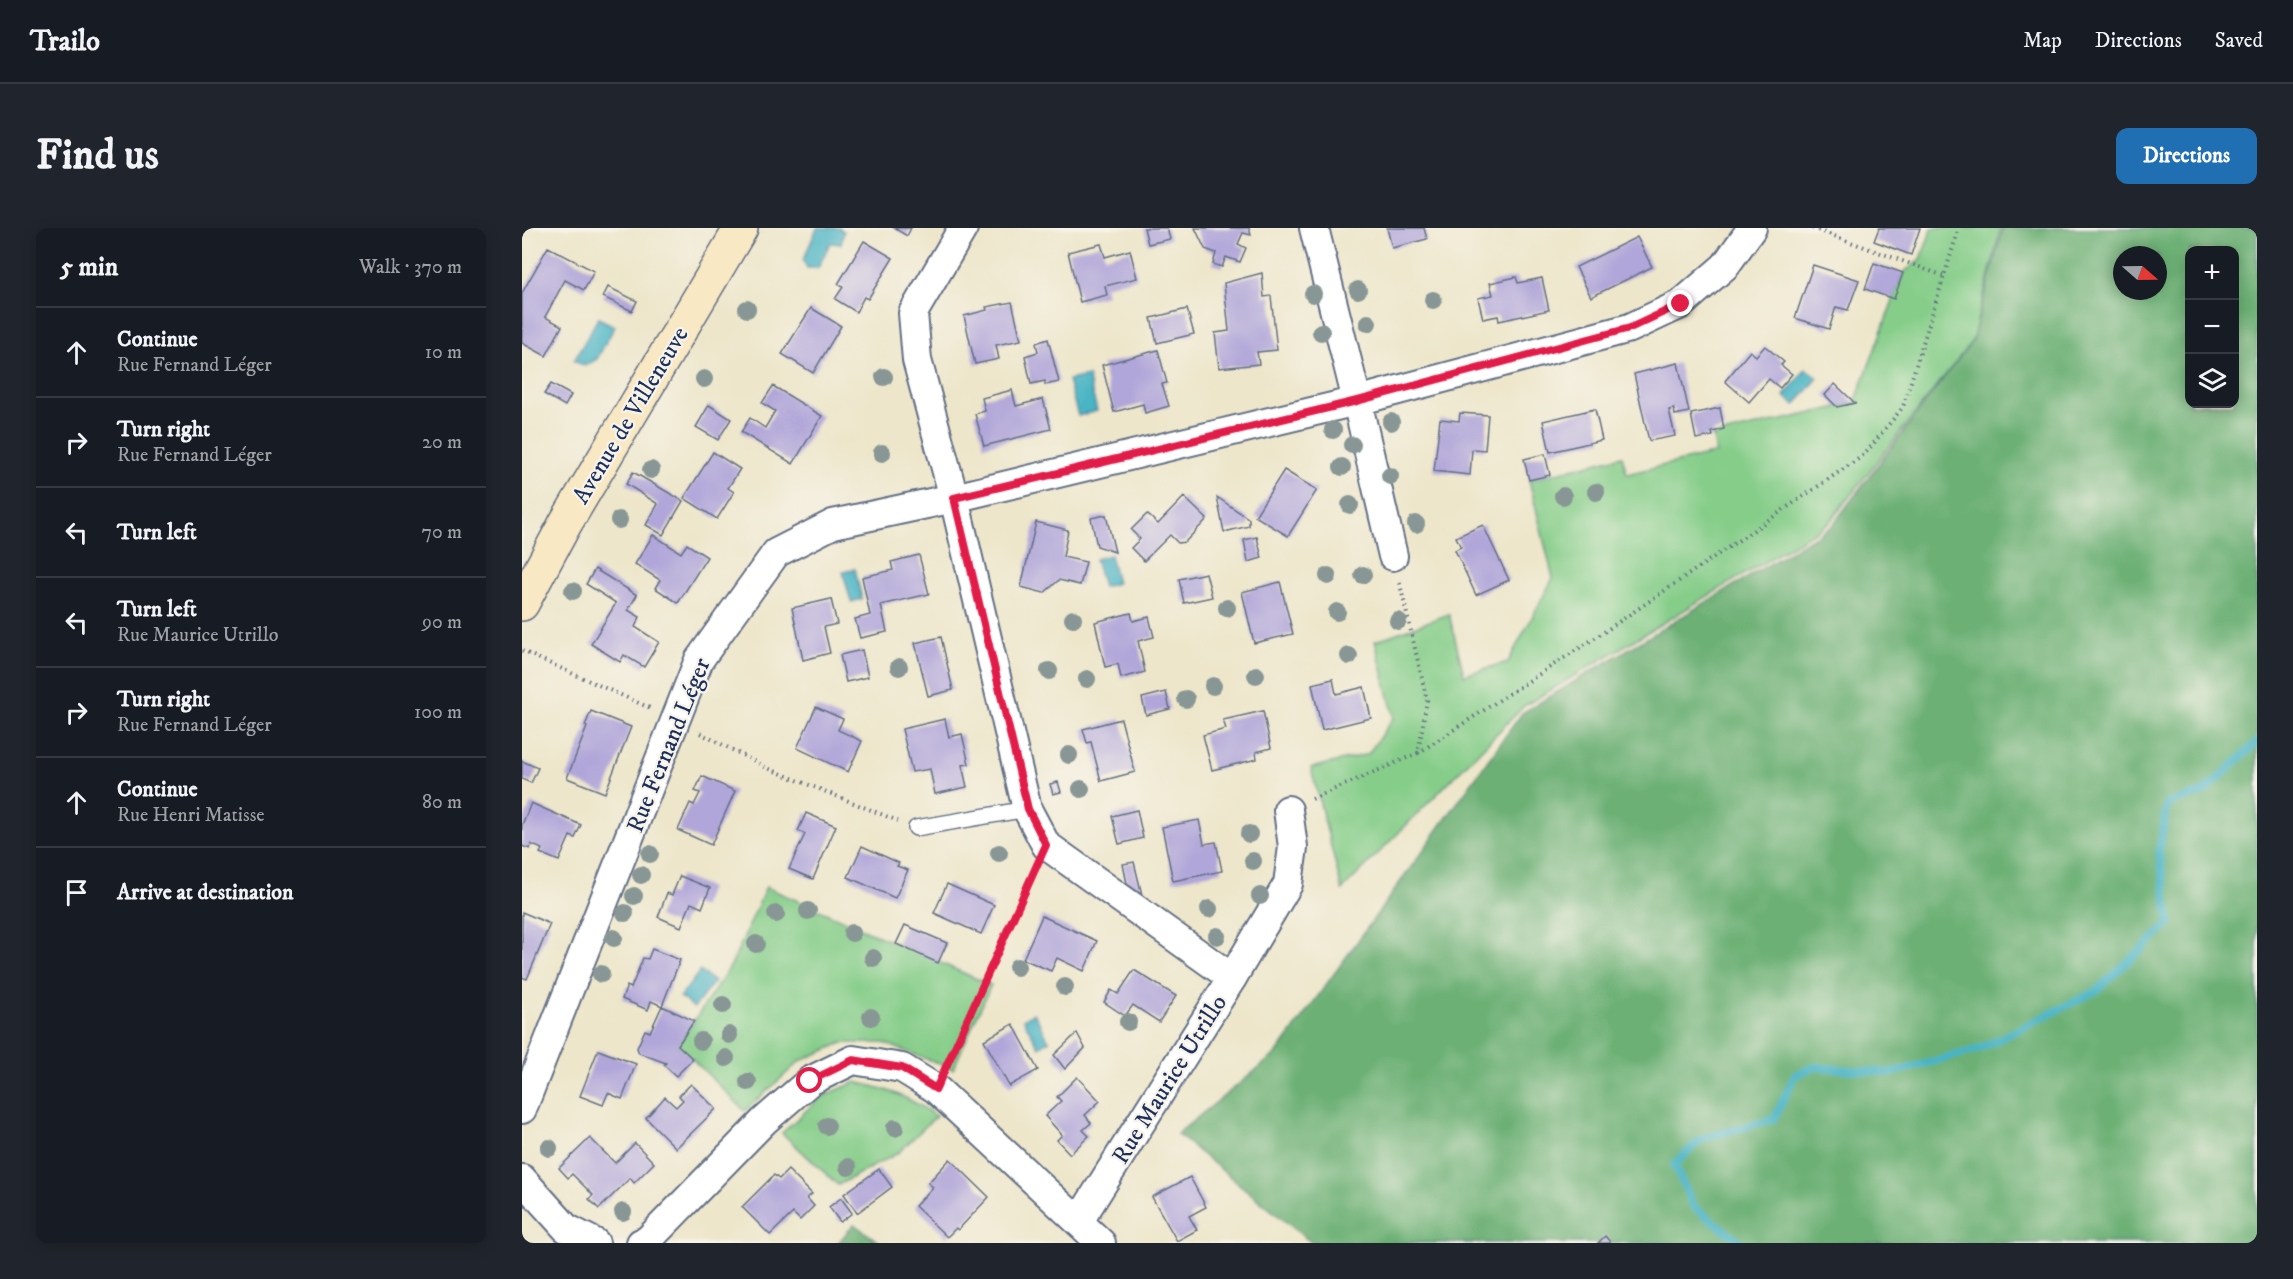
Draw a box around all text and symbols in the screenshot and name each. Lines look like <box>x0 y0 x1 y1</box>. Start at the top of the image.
text: Trailo <box>30 24 100 59</box>
text: Map <box>2023 28 2062 54</box>
text: Directions <box>2095 28 2182 54</box>
text: Saved <box>2215 28 2263 54</box>
button: Directions <box>2116 128 2257 184</box>
text: Find us <box>36 130 159 182</box>
north arrow <box>2113 246 2167 300</box>
map controls <box>2185 246 2239 408</box>
button: + <box>2185 246 2239 300</box>
text: 5 min <box>60 251 118 284</box>
text: Walk · 370 m <box>359 255 462 280</box>
route end <box>1667 290 1693 316</box>
button: − <box>2185 300 2239 354</box>
street label: Avenue de Villeneuve <box>566 321 696 510</box>
text: Continue <box>117 326 198 353</box>
icon: ahead <box>60 336 93 369</box>
text: 10 m <box>425 340 462 365</box>
text: Rue Fernand Léger <box>117 353 272 378</box>
button: layers <box>2185 354 2239 408</box>
text: Turn right <box>117 416 210 443</box>
icon: right <box>60 426 93 459</box>
text: 20 m <box>422 430 462 455</box>
text: Rue Fernand Léger <box>117 443 272 468</box>
icon: left <box>60 516 93 549</box>
text: Turn left <box>117 519 197 546</box>
text: 70 m <box>421 520 462 545</box>
text: Turn left <box>117 596 197 623</box>
icon: left <box>60 606 93 639</box>
text: 90 m <box>422 610 462 635</box>
text: Rue Maurice Utrillo <box>117 623 278 648</box>
street label: Rue Fernand Léger <box>620 654 718 837</box>
text: Turn right <box>117 686 210 713</box>
icon: right <box>60 696 93 729</box>
text: 100 m <box>414 700 462 725</box>
text: Rue Fernand Léger <box>117 713 272 738</box>
text: Continue <box>117 776 198 803</box>
icon: ahead <box>60 786 93 819</box>
text: 80 m <box>422 790 462 815</box>
text: Rue Henri Matisse <box>117 803 265 828</box>
icon: arrive <box>60 876 93 909</box>
text: Arrive at destination <box>117 879 294 906</box>
street label: Rue Maurice Utrillo <box>1106 989 1234 1170</box>
route start <box>796 1067 822 1093</box>

